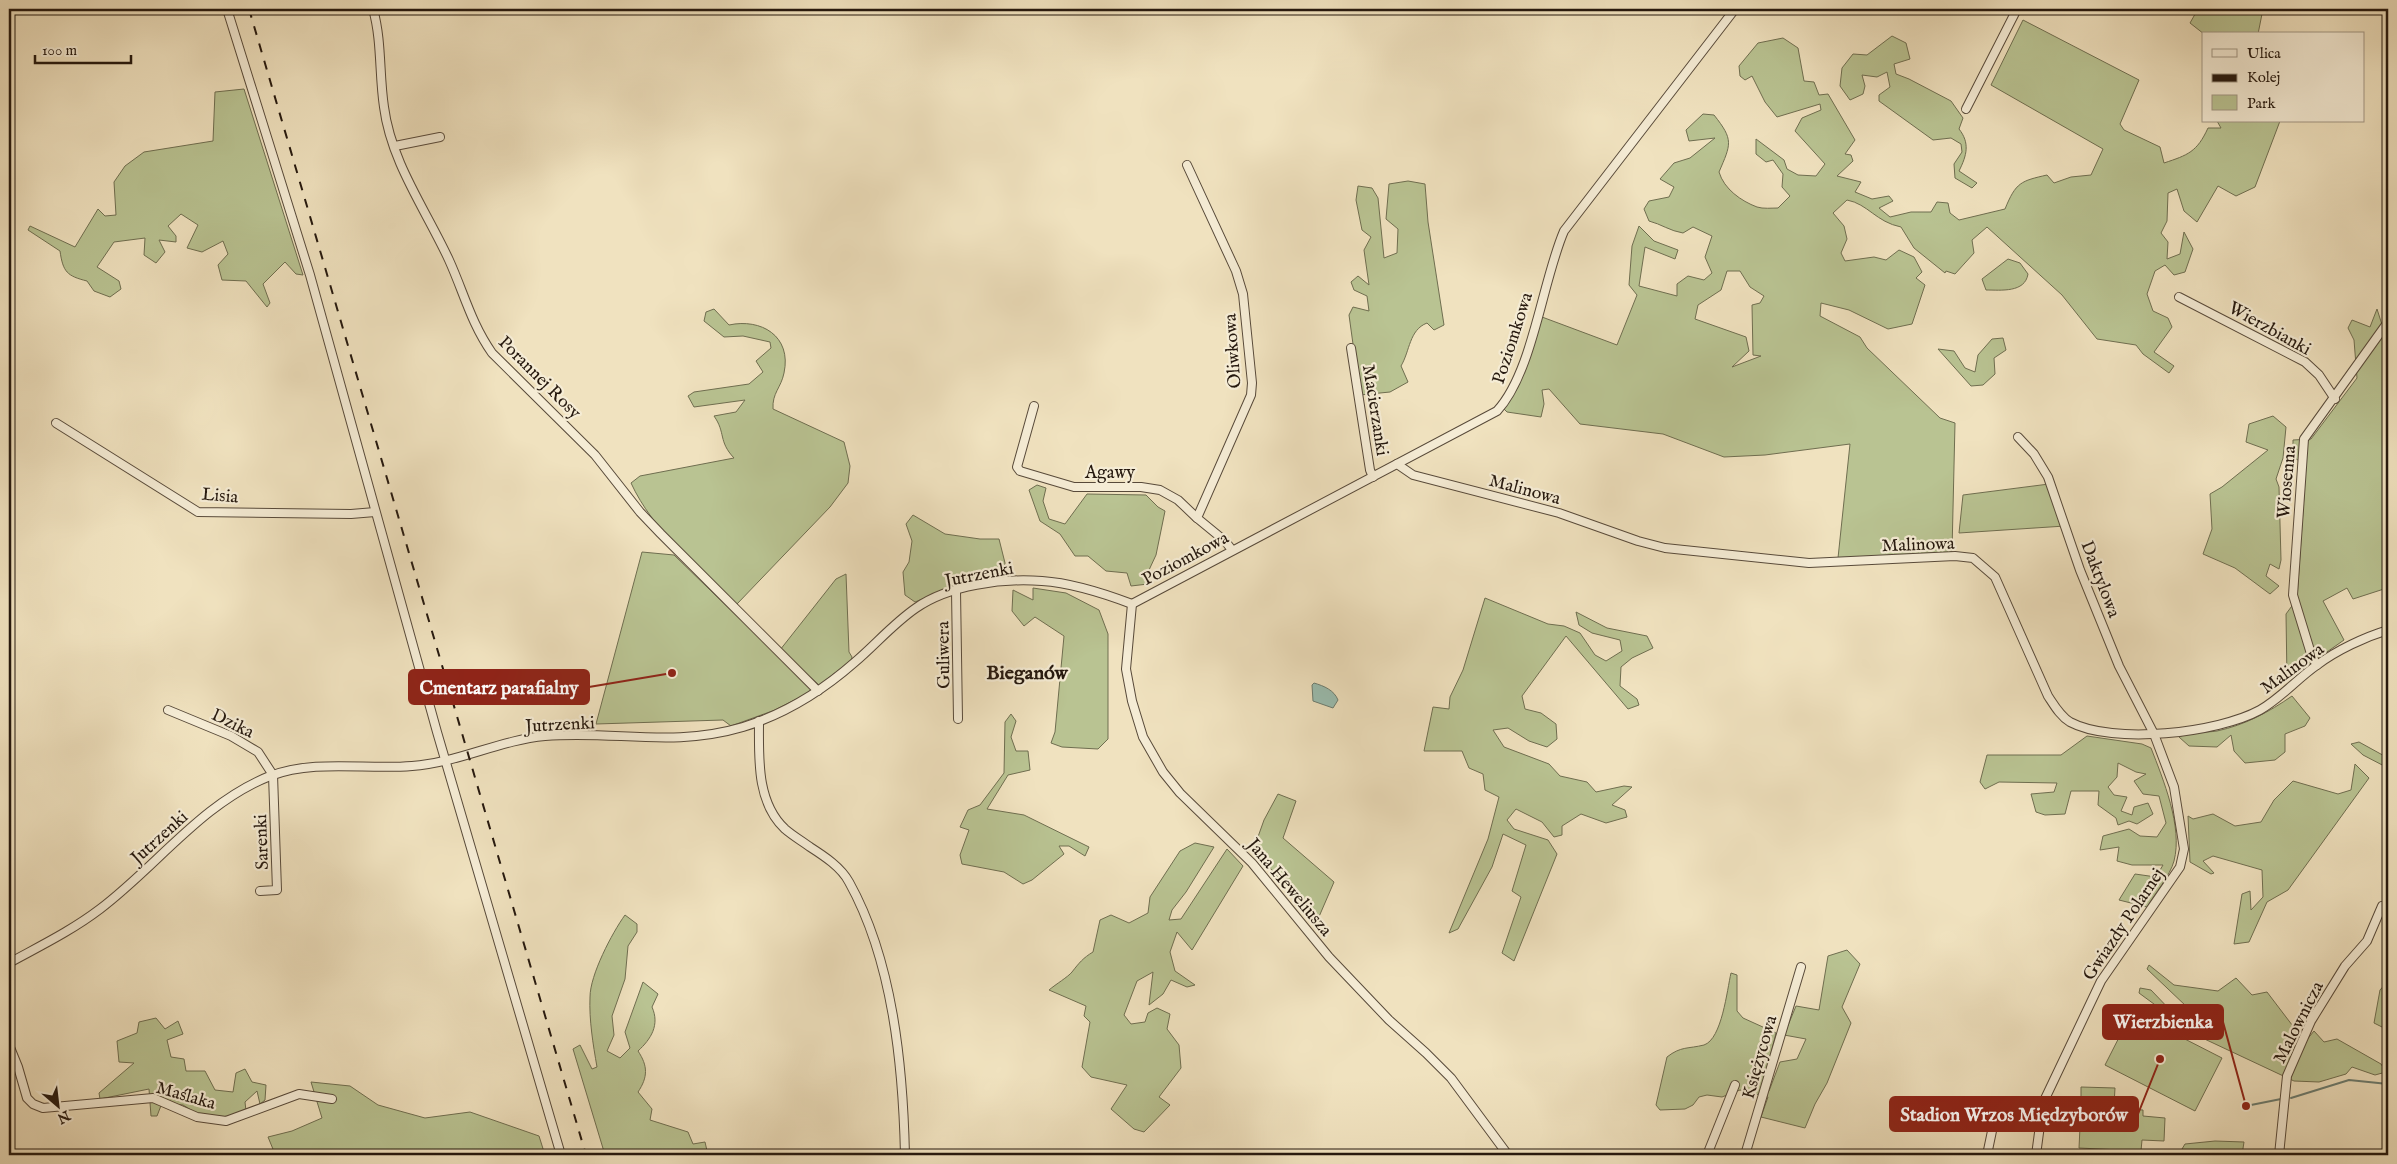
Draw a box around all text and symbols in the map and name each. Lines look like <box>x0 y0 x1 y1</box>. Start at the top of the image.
scale bar <box>35 32 131 64</box>
legend <box>2202 32 2364 122</box>
text: 100 m <box>42 41 78 60</box>
text: Ulica <box>2247 44 2281 63</box>
text: Kolej <box>2247 68 2280 87</box>
text: Park <box>2247 94 2277 113</box>
street label: Poziomkowa <box>1488 290 1539 387</box>
street label: Wierzbianki <box>2224 297 2315 362</box>
street label: Oliwkowa <box>1219 313 1248 389</box>
street label: Porannej Rosy <box>493 332 585 425</box>
street label: Macierzanki <box>1356 363 1393 458</box>
street label: Wiosenna <box>2273 444 2302 520</box>
street label: Agawy <box>1084 462 1135 485</box>
street label: Malinowa <box>1486 470 1563 511</box>
street label: Lisia <box>201 483 239 510</box>
street label: Poziomkowa <box>1138 527 1233 592</box>
street label: Malinowa <box>1881 533 1955 558</box>
street label: Daktylowa <box>2074 538 2125 622</box>
street label: Jutrzenki <box>941 558 1016 594</box>
street label: Guliwera <box>932 621 957 689</box>
street label: Malinowa <box>2257 638 2329 700</box>
district label: Bieganów <box>986 661 1069 686</box>
callout: Cmentarz parafialny <box>409 670 589 704</box>
text: Cmentarz parafialny <box>419 677 579 701</box>
street label: Dzika <box>207 704 258 745</box>
street label: Jutrzenki <box>523 712 596 739</box>
street label: Jutrzenki <box>125 806 194 871</box>
street label: Sarenki <box>250 813 275 870</box>
street label: Jana Heweliusza <box>1240 833 1337 942</box>
street label: Gwiazdy Polarnej <box>2078 864 2170 985</box>
street label: Malownicza <box>2269 978 2330 1068</box>
callout: Wierzbienka <box>2103 1005 2223 1039</box>
text: Wierzbienka <box>2112 1011 2214 1035</box>
street label: Księżycowa <box>1738 1013 1783 1102</box>
street label: Maślaka <box>153 1077 218 1116</box>
north arrow <box>32 1082 82 1132</box>
callout: Stadion Wrzos Międzyborów <box>1890 1097 2138 1131</box>
text: Stadion Wrzos Międzyborów <box>1900 1104 2129 1128</box>
text: N <box>54 1105 74 1127</box>

